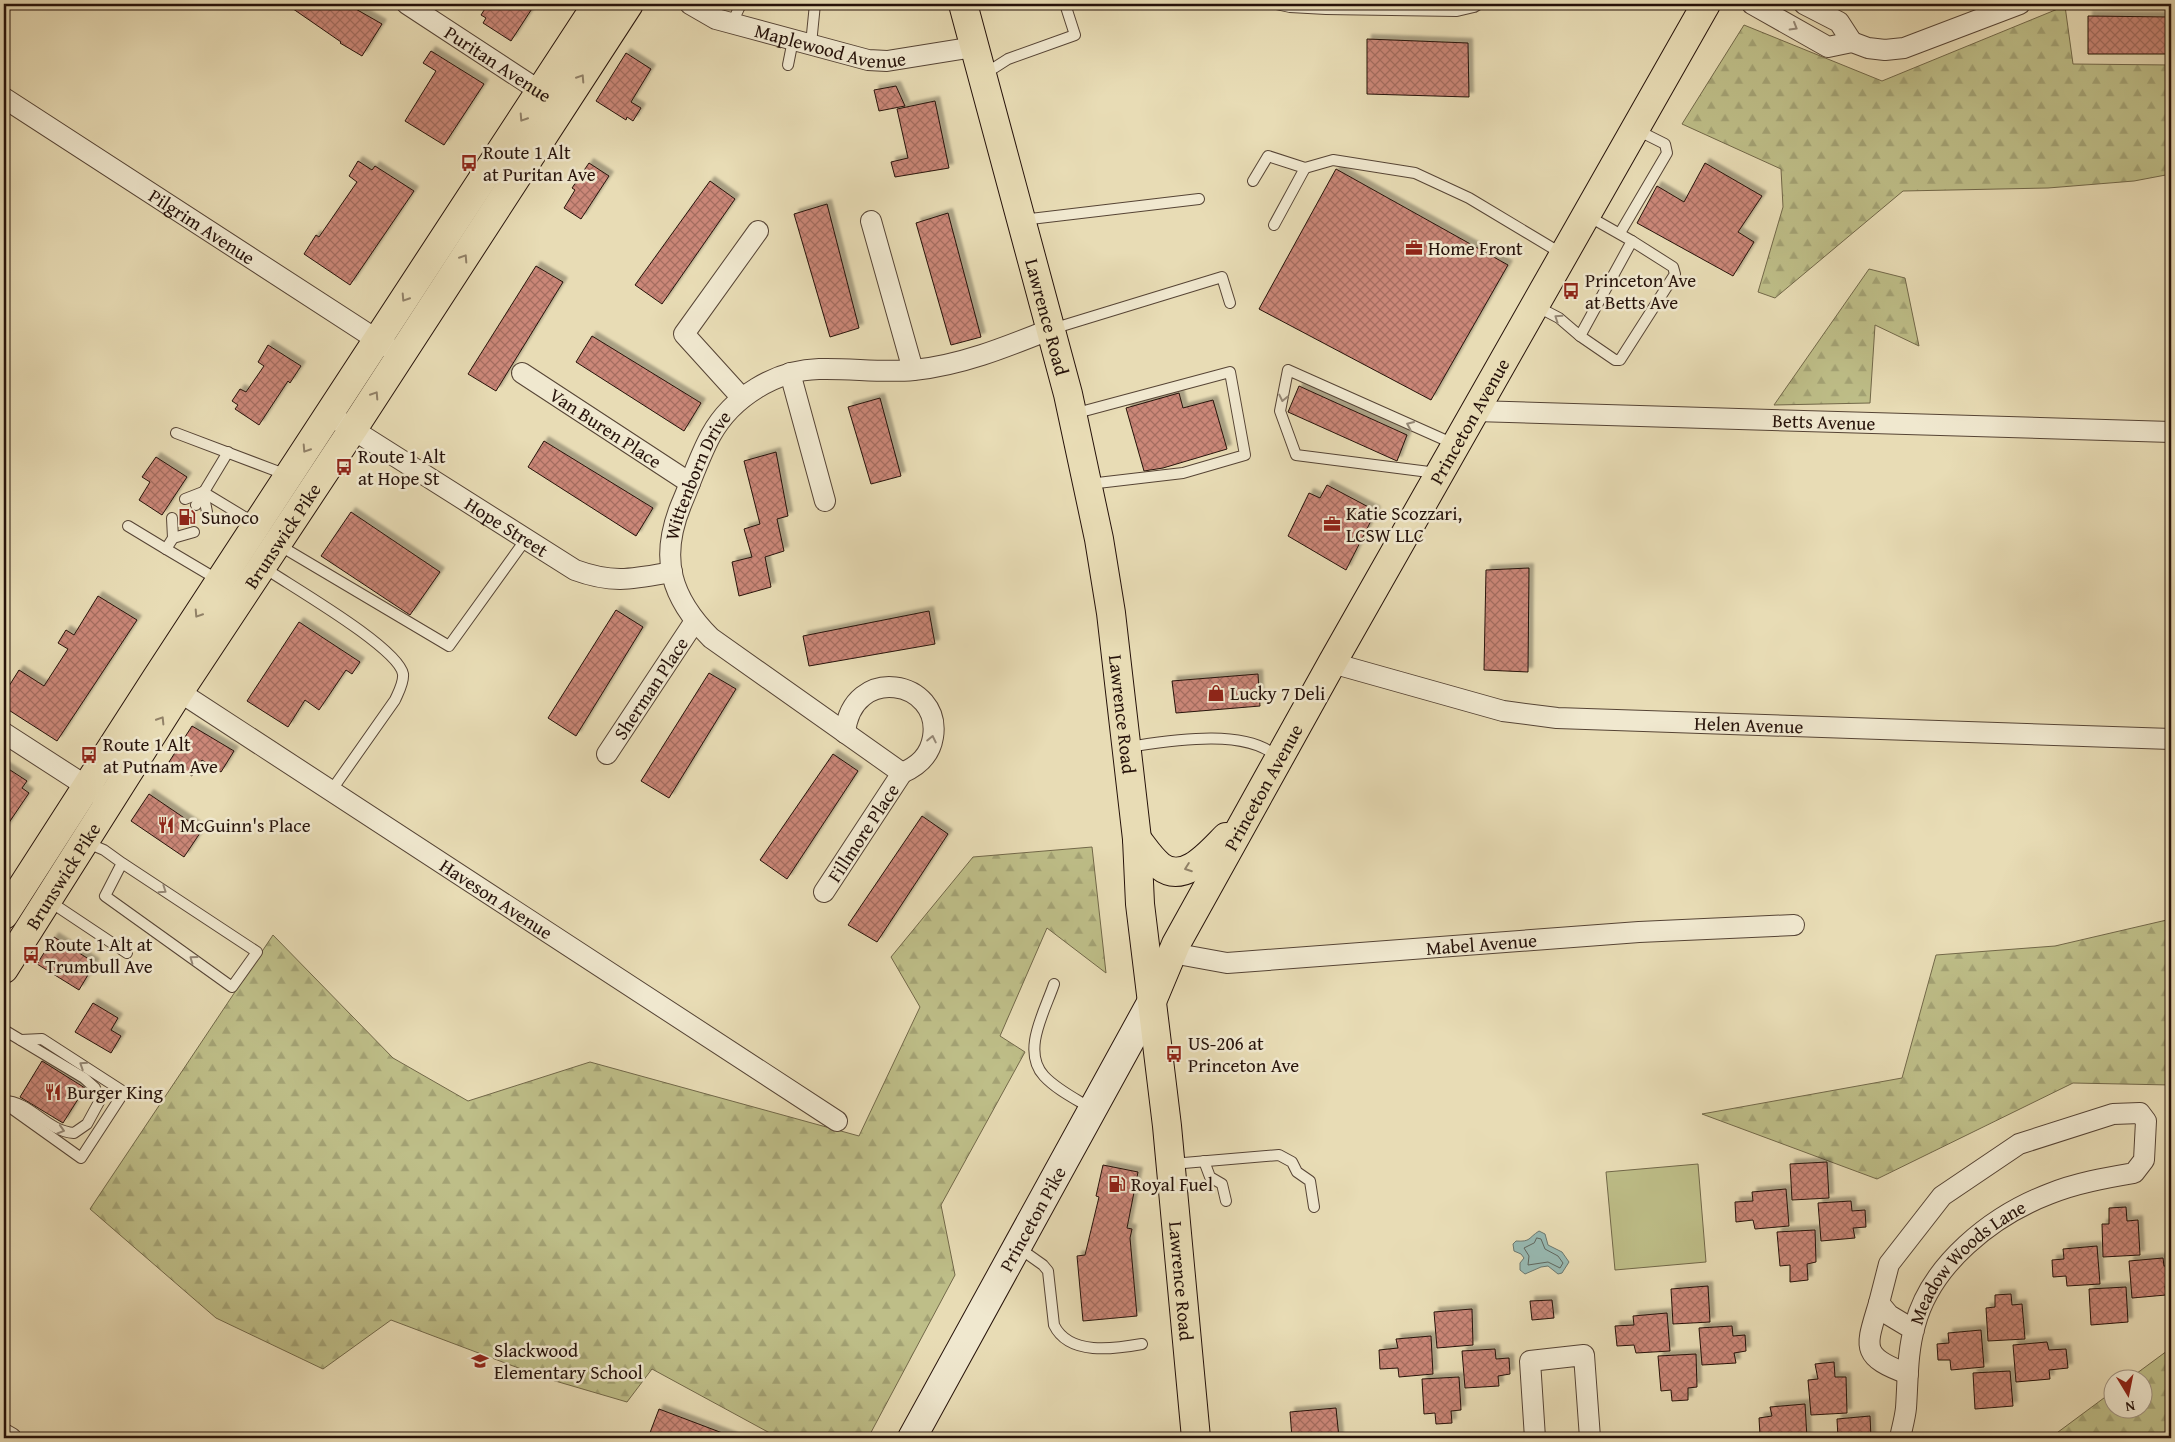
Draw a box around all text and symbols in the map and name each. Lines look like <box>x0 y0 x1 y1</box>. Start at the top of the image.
street label: Maplewood Avenue <box>752 16 908 75</box>
street label: Puritan Avenue <box>439 18 557 109</box>
one-way arrow <box>1789 21 1798 31</box>
one-way arrow <box>575 75 584 84</box>
one-way arrow <box>519 113 529 122</box>
place label: Route 1 Alt at Puritan Ave <box>483 138 596 188</box>
bus stop icon: Route 1 Alt at Puritan Ave <box>459 153 479 173</box>
street label: Pilgrim Avenue <box>143 182 261 271</box>
place label: Home Front <box>1428 234 1523 262</box>
office icon: Home Front <box>1404 238 1424 258</box>
one-way arrow <box>458 255 467 264</box>
street label: Lawrence Road <box>1018 255 1077 379</box>
place label: Princeton Ave at Betts Ave <box>1585 266 1696 316</box>
bus stop icon: Princeton Ave at Betts Ave <box>1561 281 1581 301</box>
one-way arrow <box>402 292 411 302</box>
one-way arrow <box>1554 315 1564 324</box>
street label: Princeton Avenue <box>1422 353 1516 490</box>
street label: Van Buren Place <box>544 381 668 475</box>
one-way arrow <box>369 391 379 400</box>
one-way arrow <box>1278 393 1288 402</box>
street label: Wittenborn Drive <box>657 404 737 543</box>
street label: Betts Avenue <box>1772 406 1876 437</box>
one-way arrow <box>1406 420 1415 431</box>
place label: Route 1 Alt at Hope St <box>358 442 446 492</box>
one-way arrow <box>303 443 312 452</box>
bus stop icon: Route 1 Alt at Hope St <box>334 457 354 477</box>
street label: Brunswick Pike <box>237 477 328 594</box>
street label: Hope Street <box>460 490 554 564</box>
place label: Katie Scozzari, LCSW LLC <box>1346 499 1462 549</box>
place label: Sunoco <box>201 503 259 531</box>
fuel station icon: Sunoco <box>177 507 197 527</box>
office icon: Katie Scozzari, LCSW LLC <box>1322 514 1342 534</box>
one-way arrow <box>195 608 204 618</box>
street label: Sherman Place <box>606 631 695 745</box>
street label: Lawrence Road <box>1102 653 1144 776</box>
place label: Lucky 7 Deli <box>1230 679 1325 707</box>
shop icon: Lucky 7 Deli <box>1206 683 1226 703</box>
street label: Helen Avenue <box>1694 709 1804 740</box>
one-way arrow <box>154 717 164 726</box>
street label: Princeton Avenue <box>1217 719 1310 856</box>
place label: Route 1 Alt at Putnam Ave <box>103 730 218 780</box>
one-way arrow <box>926 734 937 743</box>
bus stop icon: Route 1 Alt at Putnam Ave <box>79 745 99 765</box>
street label: Fillmore Place <box>820 778 906 888</box>
place label: McGuinn's Place <box>180 811 311 839</box>
restaurant icon: McGuinn's Place <box>156 815 176 835</box>
street label: Brunswick Pike <box>18 817 107 935</box>
street label: Haveson Avenue <box>434 852 558 946</box>
one-way arrow <box>1184 862 1193 872</box>
one-way arrow <box>158 883 167 893</box>
street label: Mabel Avenue <box>1425 926 1538 962</box>
place label: Route 1 Alt at Trumbull Ave <box>45 930 153 980</box>
bus stop icon: Route 1 Alt at Trumbull Ave <box>21 945 41 965</box>
one-way arrow <box>189 956 199 965</box>
place label: US-206 at Princeton Ave <box>1188 1029 1299 1079</box>
bus stop icon: US-206 at Princeton Ave <box>1164 1044 1184 1064</box>
one-way arrow <box>79 1062 88 1072</box>
place label: Burger King <box>67 1078 164 1106</box>
restaurant icon: Burger King <box>43 1082 63 1102</box>
one-way arrow <box>57 1124 65 1134</box>
street label: Princeton Pike <box>992 1161 1073 1277</box>
place label: Royal Fuel <box>1131 1170 1213 1198</box>
fuel station icon: Royal Fuel <box>1107 1174 1127 1194</box>
street label: Meadow Woods Lane <box>1902 1193 2031 1328</box>
street label: Lawrence Road <box>1162 1220 1201 1343</box>
place label: Slackwood Elementary School <box>494 1336 643 1386</box>
school or university icon: Slackwood Elementary School <box>470 1351 490 1371</box>
north arrow <box>2102 1370 2152 1420</box>
text: N <box>2123 1396 2137 1418</box>

